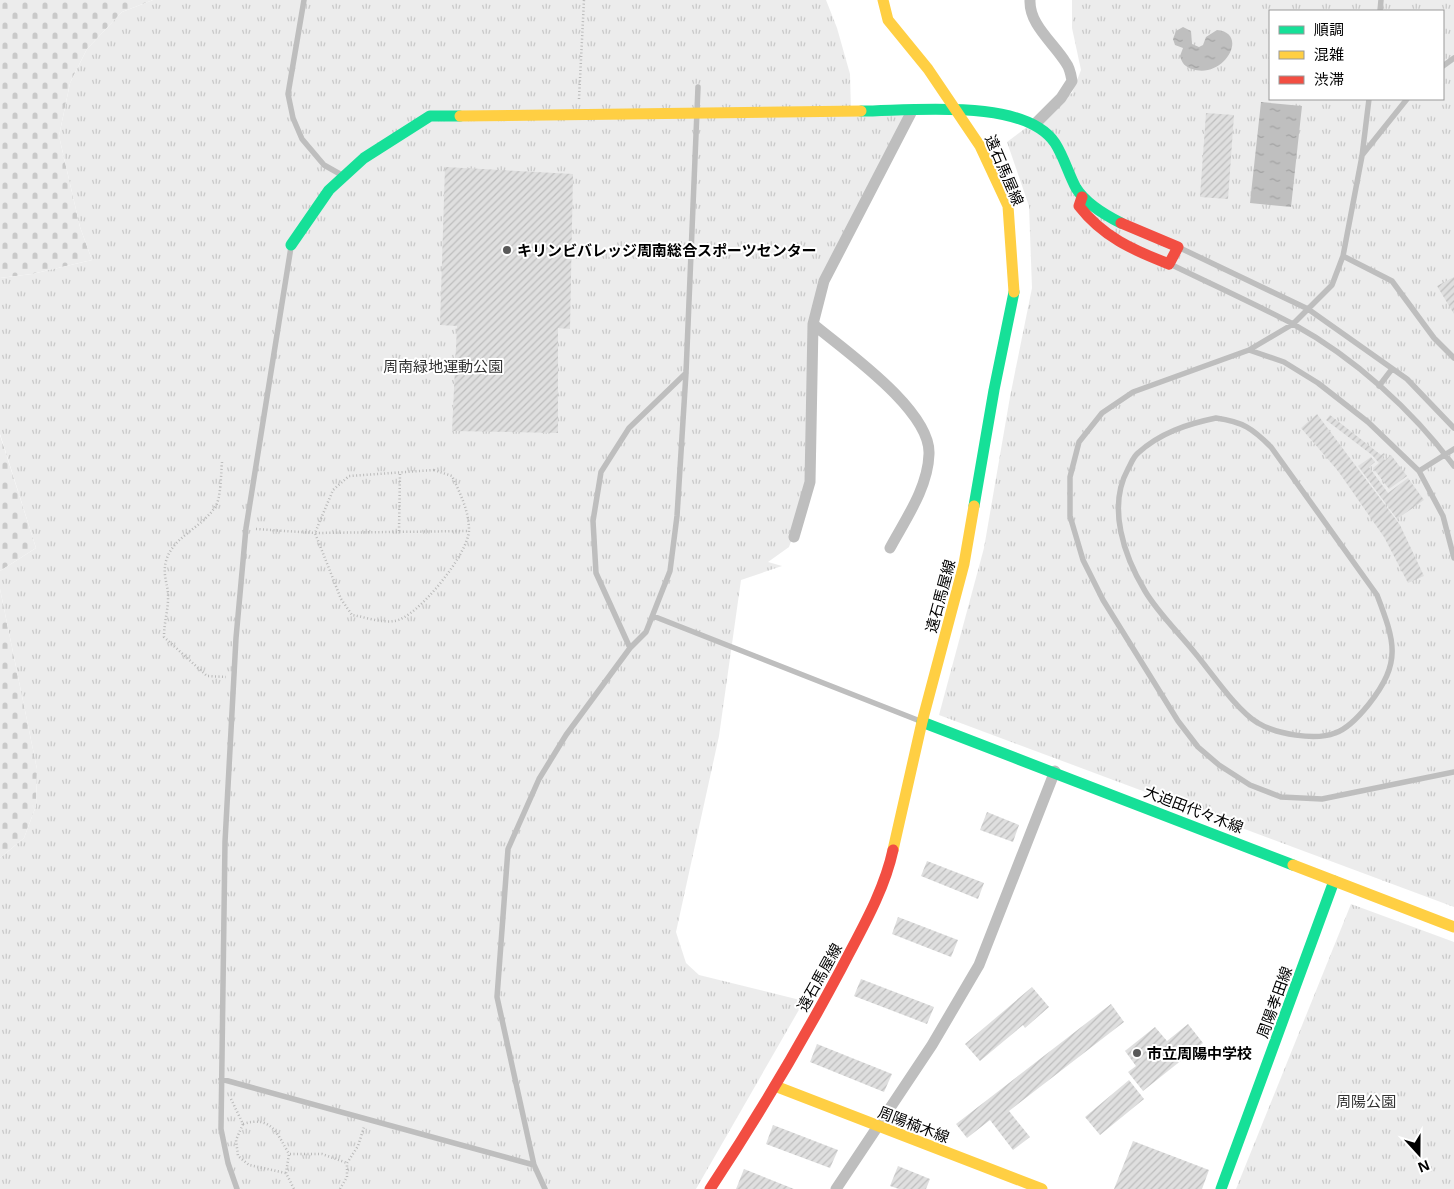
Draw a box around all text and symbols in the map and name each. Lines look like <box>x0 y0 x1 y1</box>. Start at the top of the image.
legend <box>1269 10 1444 100</box>
text: 順調 <box>1314 19 1344 39</box>
text: 混雑 <box>1314 44 1344 64</box>
text: 渋滞 <box>1314 69 1344 89</box>
street label: 遠石馬屋線 <box>981 132 1029 208</box>
place label: キリンビバレッジ周南総合スポーツセンター <box>517 240 817 260</box>
marker: キリンビバレッジ周南総合スポーツセンター <box>501 244 513 256</box>
park label: 周南緑地運動公園 <box>383 356 503 376</box>
street label: 遠石馬屋線 <box>921 557 959 635</box>
street label: 大迫田代々木線 <box>1141 781 1247 837</box>
street label: 遠石馬屋線 <box>792 939 846 1015</box>
street label: 周陽孝田線 <box>1252 963 1296 1041</box>
place label: 市立周陽中学校 <box>1147 1043 1252 1063</box>
marker: 市立周陽中学校 <box>1131 1047 1143 1059</box>
park label: 周陽公園 <box>1336 1091 1396 1111</box>
street label: 周陽楠木線 <box>875 1101 953 1147</box>
north arrow <box>1394 1129 1444 1179</box>
text: N <box>1415 1156 1433 1178</box>

